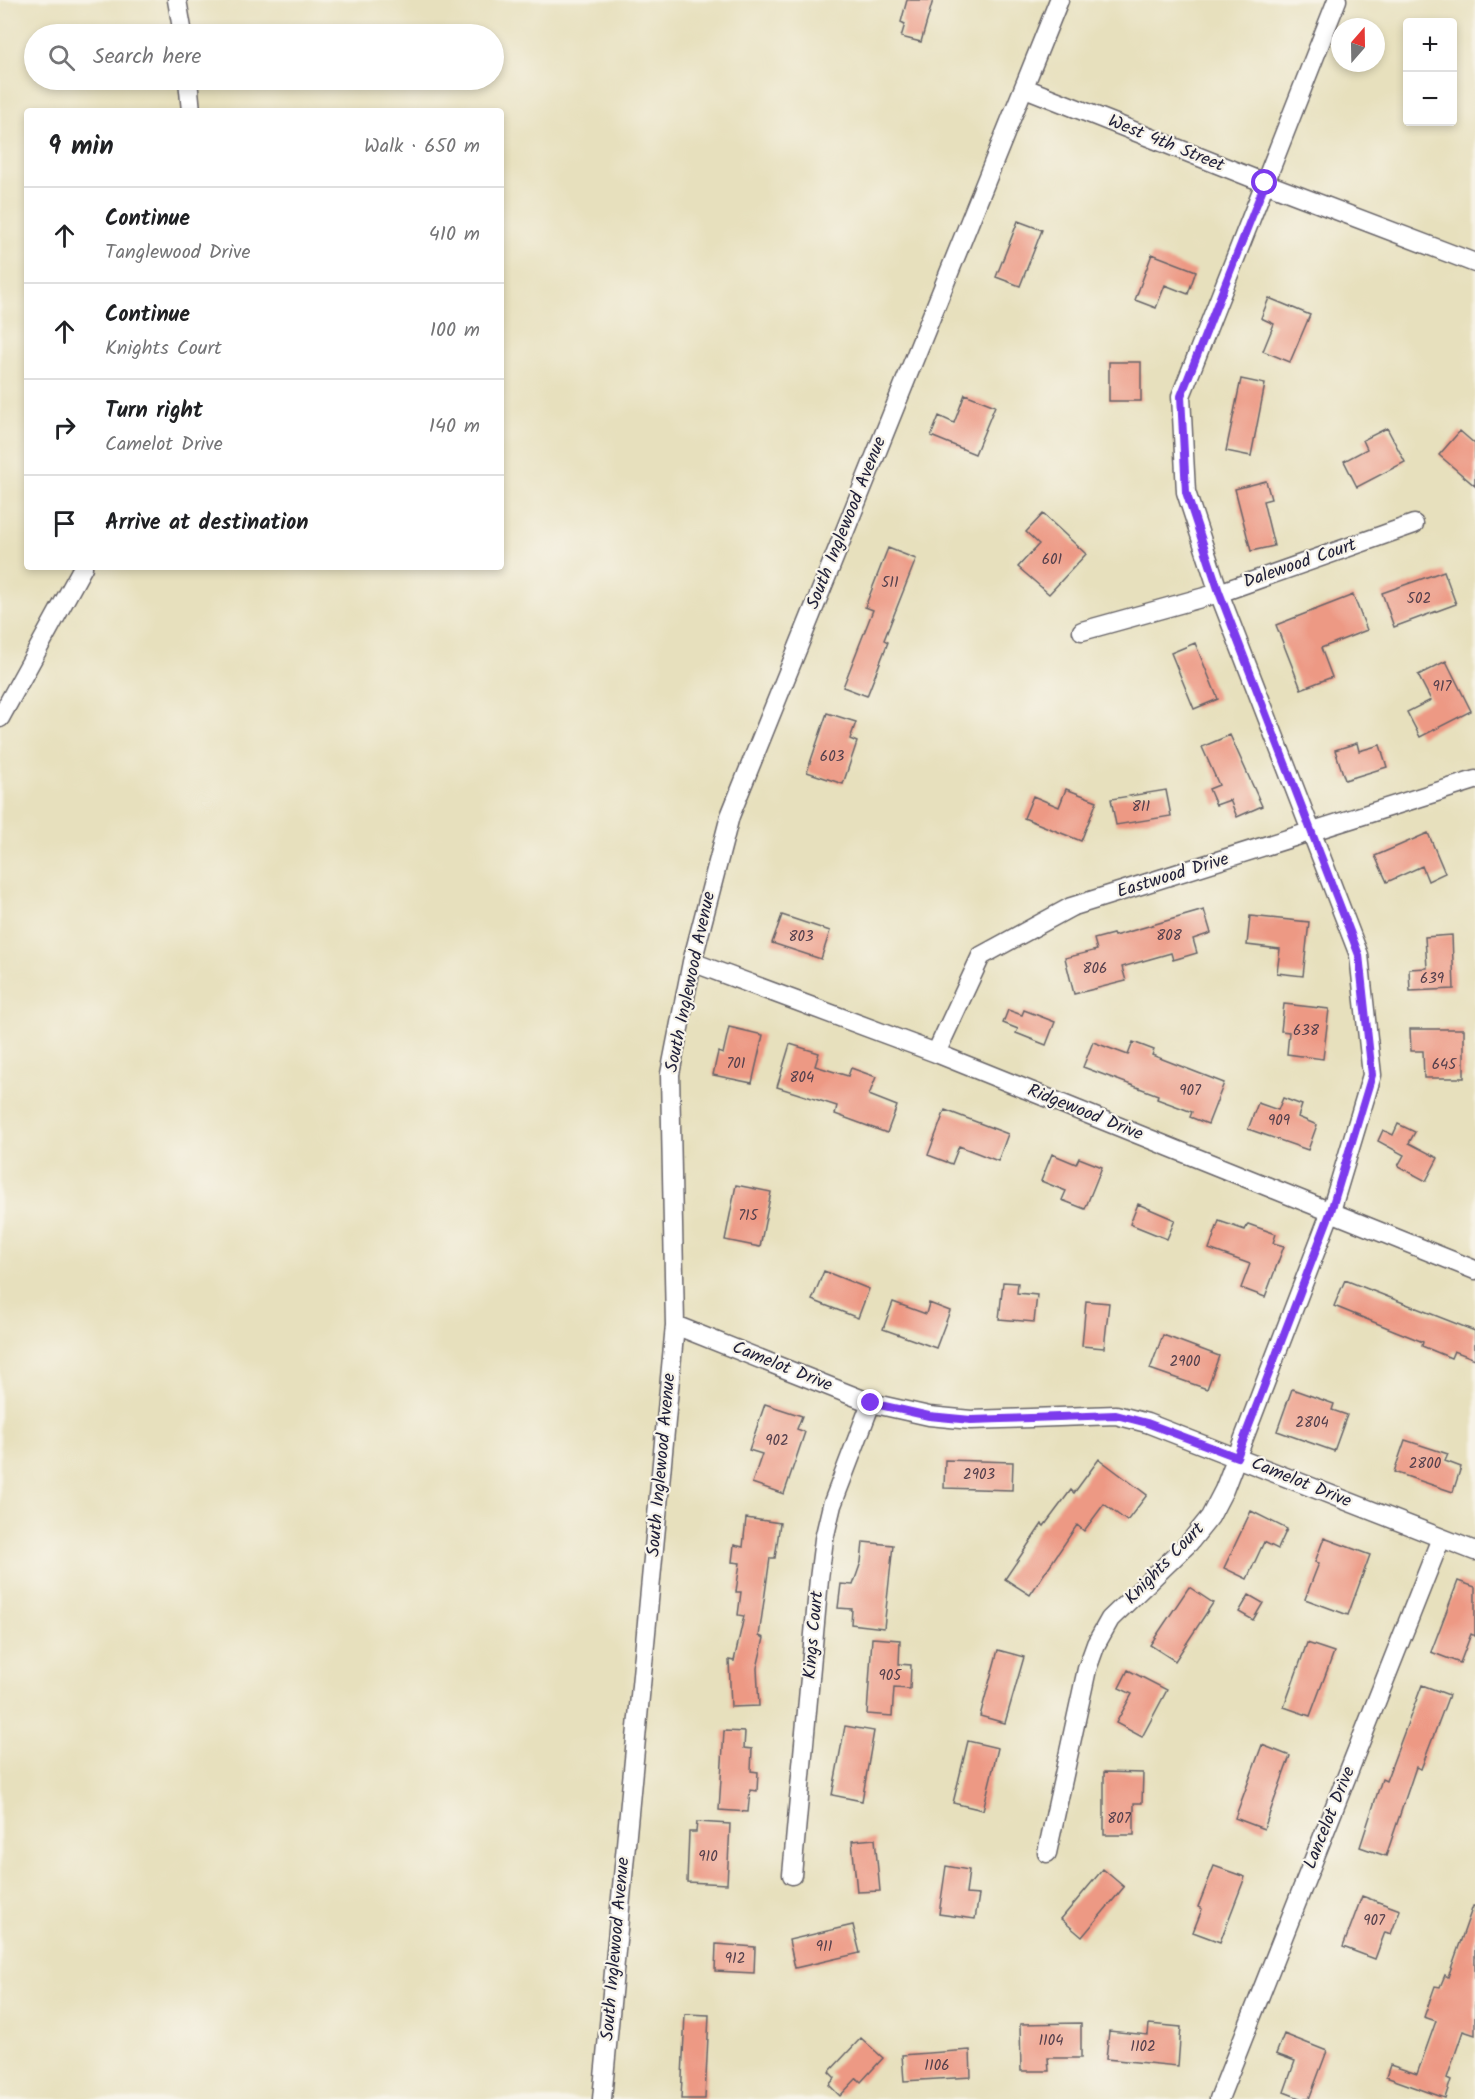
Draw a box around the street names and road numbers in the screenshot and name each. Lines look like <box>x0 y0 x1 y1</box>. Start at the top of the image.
street label: West 4th Street <box>1103 107 1230 181</box>
street label: South Inglewood Avenue <box>799 432 895 614</box>
street label: Dalewood Court <box>1240 531 1361 597</box>
street label: Eastwood Drive <box>1113 845 1233 907</box>
street label: South Inglewood Avenue <box>658 889 724 1075</box>
street label: Ridgewood Drive <box>1023 1077 1147 1149</box>
street label: Camelot Drive <box>727 1334 837 1400</box>
street label: South Inglewood Avenue <box>640 1372 684 1558</box>
street label: Camelot Drive <box>1246 1450 1356 1516</box>
street label: Knights Court <box>1118 1515 1213 1612</box>
street label: Kings Court <box>796 1589 832 1680</box>
street label: Lancelot Drive <box>1296 1762 1364 1874</box>
street label: South Inglewood Avenue <box>594 1856 638 2042</box>

